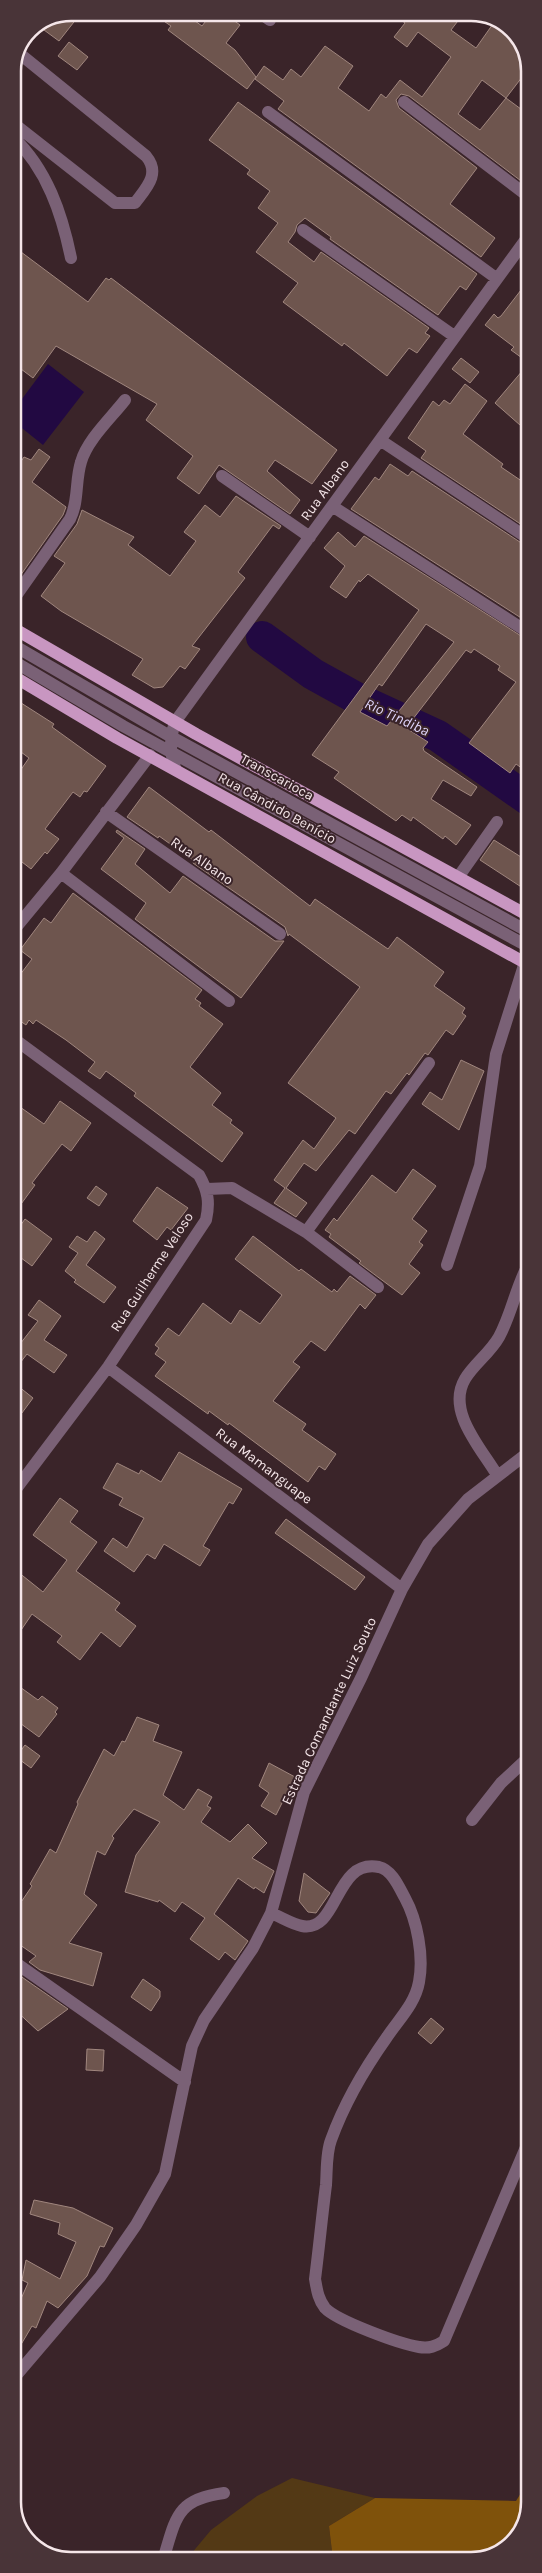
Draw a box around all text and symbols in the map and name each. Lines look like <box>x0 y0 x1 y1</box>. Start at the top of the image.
street label: Rua Albano <box>297 456 353 524</box>
water label: Rio Tindiba <box>362 694 432 740</box>
street label: Transcarioca <box>237 750 317 804</box>
street label: Rua Cândido Benício <box>215 769 339 847</box>
street label: Rua Albano <box>168 833 236 889</box>
street label: Rua Guilherme Veloso <box>107 1209 197 1335</box>
street label: Rua Mamanguape <box>212 1424 316 1508</box>
street label: Estrada Comandante Luiz Souto <box>278 1615 380 1807</box>

